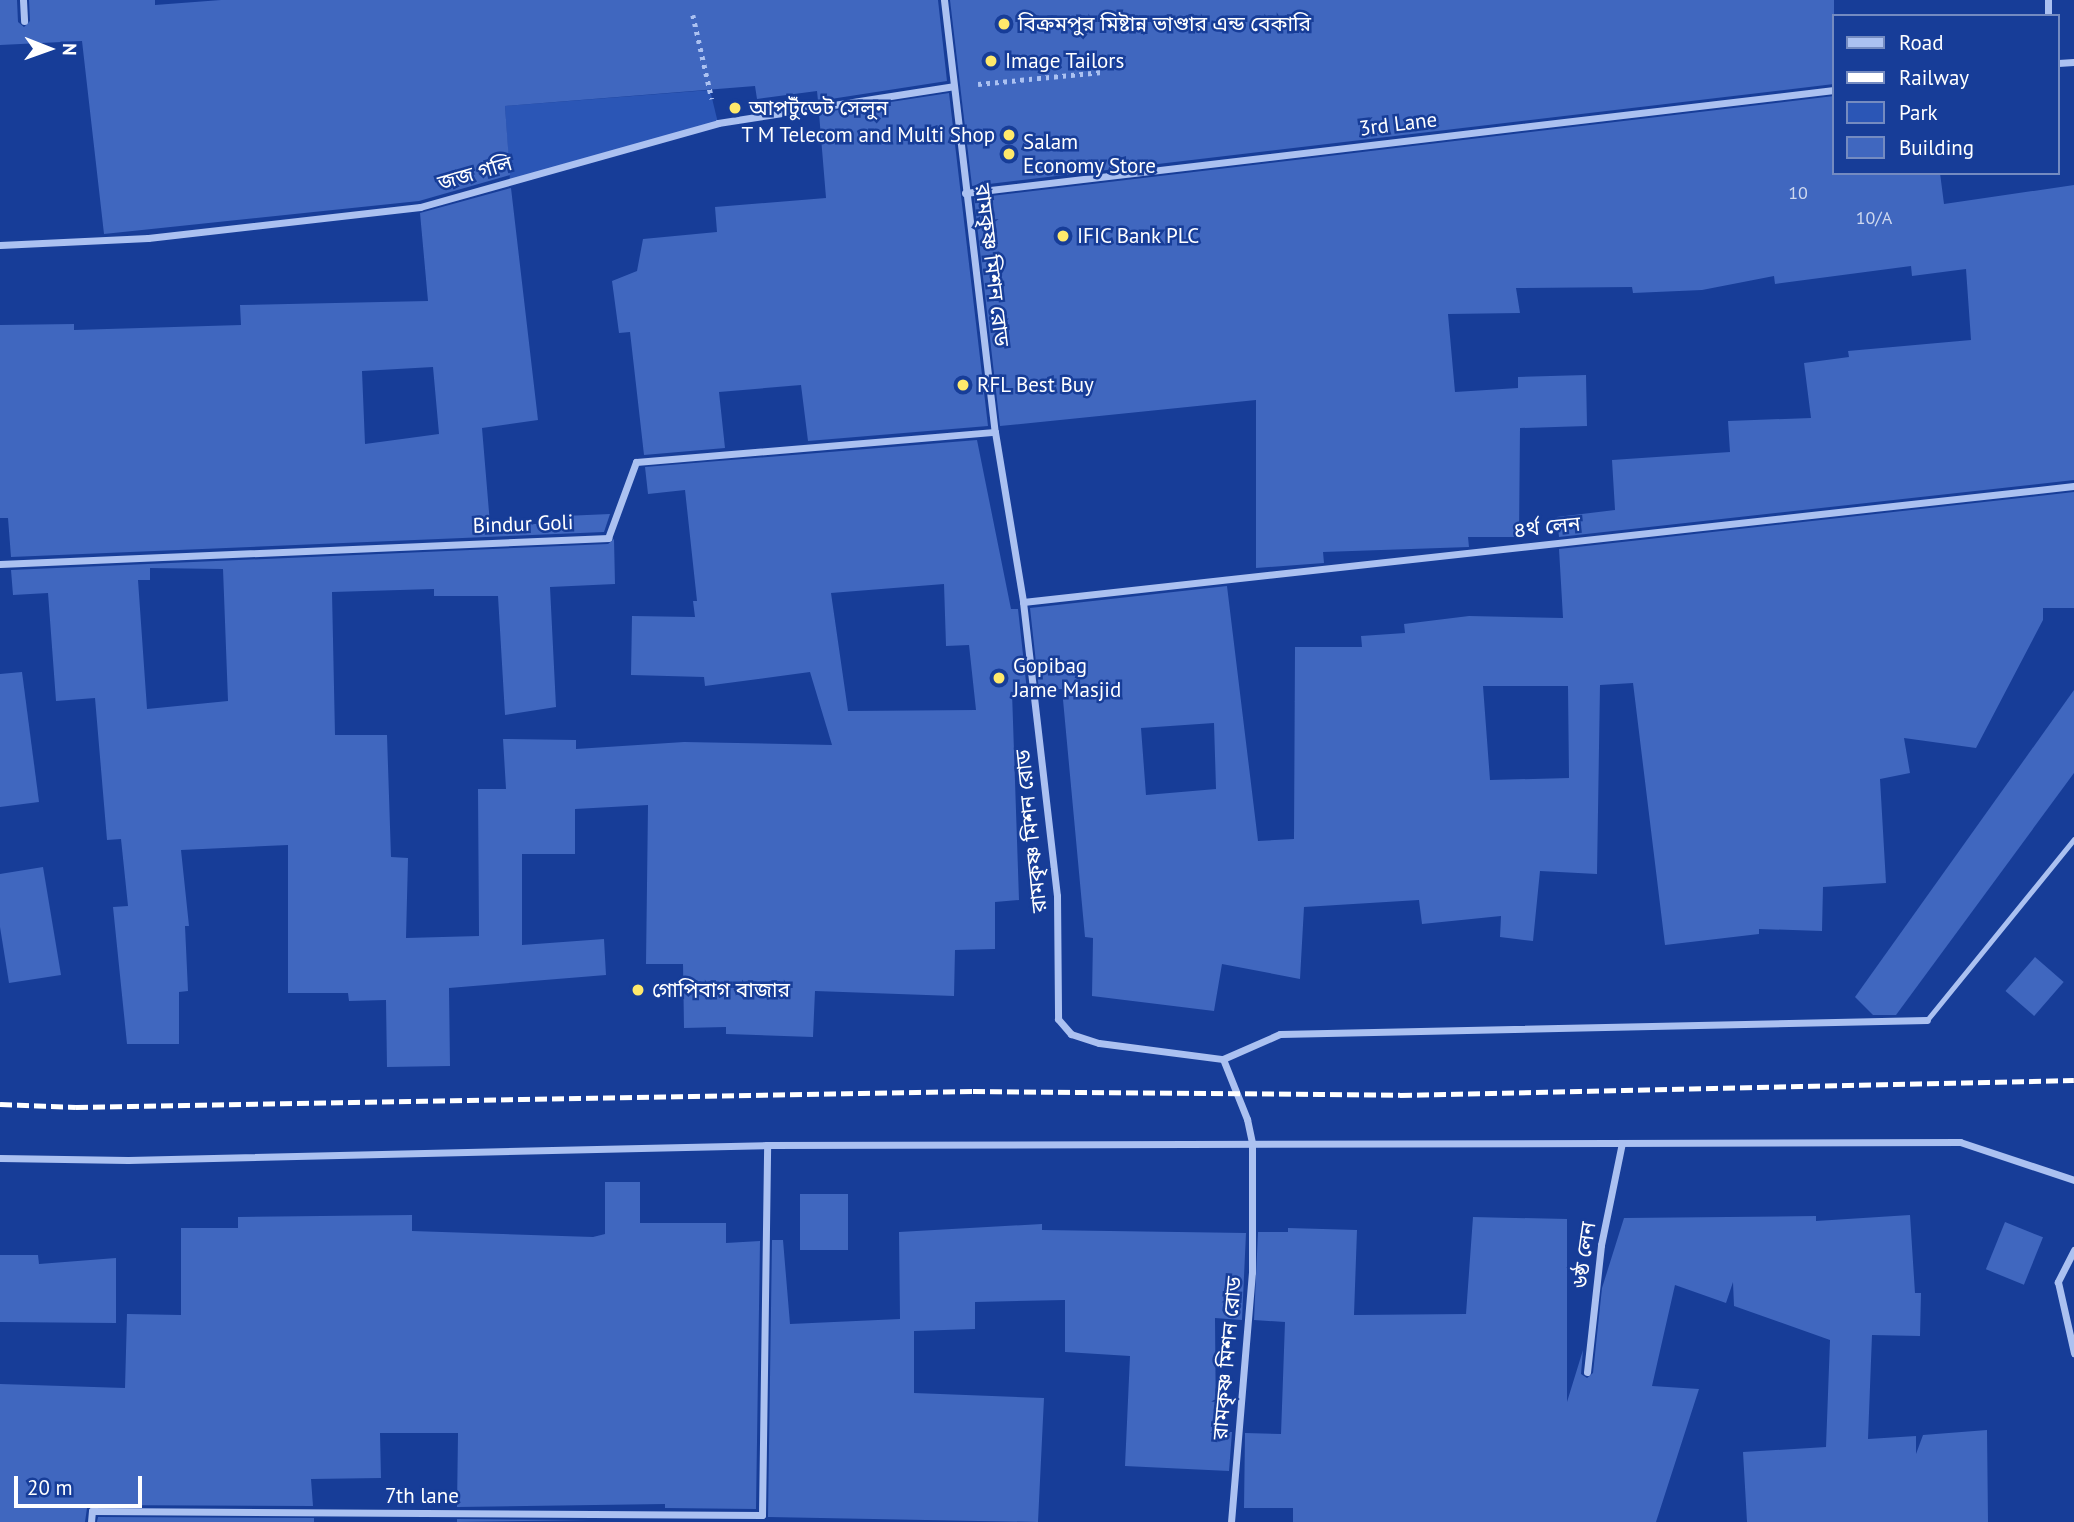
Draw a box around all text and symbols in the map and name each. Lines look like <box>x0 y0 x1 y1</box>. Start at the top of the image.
place label: বিক্রমপুর মিষ্টান্ন ভাণ্ডার এন্ড বেকারি <box>1018 11 1311 37</box>
north arrow <box>14 14 84 84</box>
legend <box>1832 14 2060 175</box>
marker: বিক্রমপুর মিষ্টান্ন ভাণ্ডার এন্ড বেকারি <box>996 16 1012 32</box>
text: Road <box>1899 29 1943 56</box>
text: N <box>58 43 82 56</box>
place label: Image Tailors <box>1005 48 1125 74</box>
marker: Image Tailors <box>983 53 999 69</box>
text: Railway <box>1899 64 1969 91</box>
place label: আপটুঁডেট সেলুন <box>749 95 888 121</box>
text: Park <box>1899 99 1938 126</box>
marker: আপটুঁডেট সেলুন <box>727 100 743 116</box>
street label: 3rd Lane <box>1358 107 1438 141</box>
place label: T M Telecom and Multi Shop <box>740 122 995 148</box>
marker: T M Telecom and Multi Shop <box>1001 127 1017 143</box>
place label: Salam Economy Store <box>1023 129 1157 179</box>
text: Building <box>1899 134 1974 161</box>
marker: Salam Economy Store <box>1001 146 1017 162</box>
street label: জজ গলি <box>435 150 515 196</box>
street label: রামকৃষ্ণ মিশন রোড <box>970 182 1014 348</box>
house number: 10 <box>1788 182 1808 204</box>
house number: 10/A <box>1856 207 1892 229</box>
place label: IFIC Bank PLC <box>1077 223 1201 249</box>
marker: IFIC Bank PLC <box>1055 228 1071 244</box>
place label: RFL Best Buy <box>977 372 1095 398</box>
marker: RFL Best Buy <box>955 377 971 393</box>
street label: Bindur Goli <box>472 510 574 538</box>
street label: ৪র্থ লেন <box>1512 511 1582 543</box>
place label: Gopibag Jame Masjid <box>1013 653 1121 703</box>
marker: Gopibag Jame Masjid <box>991 670 1007 686</box>
street label: রামকৃষ্ণ মিশন রোড <box>1010 748 1052 914</box>
place label: গোপিবাগ বাজার <box>652 977 790 1003</box>
marker: গোপিবাগ বাজার <box>630 982 646 998</box>
street label: ৬ষ্ঠ লেন <box>1567 1220 1601 1290</box>
street label: রামকৃষ্ণ মিশন রোড <box>1207 1275 1247 1441</box>
scale bar <box>18 1462 145 1506</box>
text: 20 m <box>27 1474 73 1501</box>
street label: 7th lane <box>385 1483 459 1509</box>

